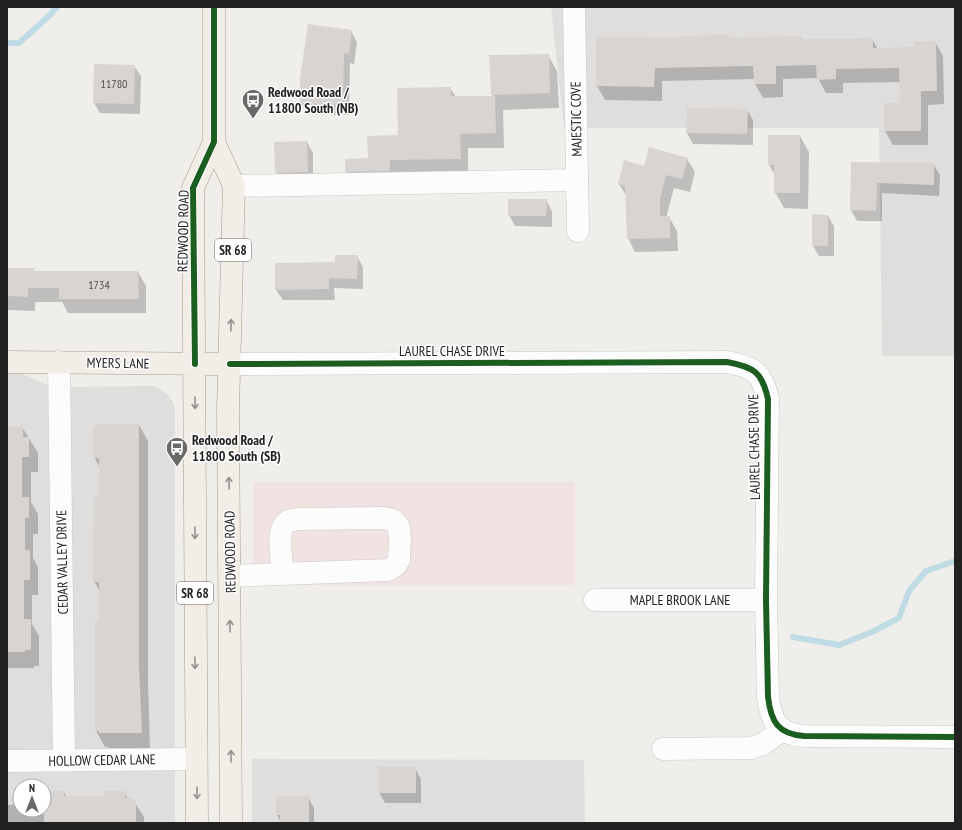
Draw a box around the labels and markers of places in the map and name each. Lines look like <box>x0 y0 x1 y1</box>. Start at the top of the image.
place label: Redwood Road / 11800 South (NB) <box>268 83 358 117</box>
bus stop icon: Redwood Road / 11800 South (NB) <box>240 87 266 120</box>
place label: Redwood Road / 11800 South (SB) <box>192 431 281 465</box>
bus stop icon: Redwood Road / 11800 South (SB) <box>164 435 190 468</box>

